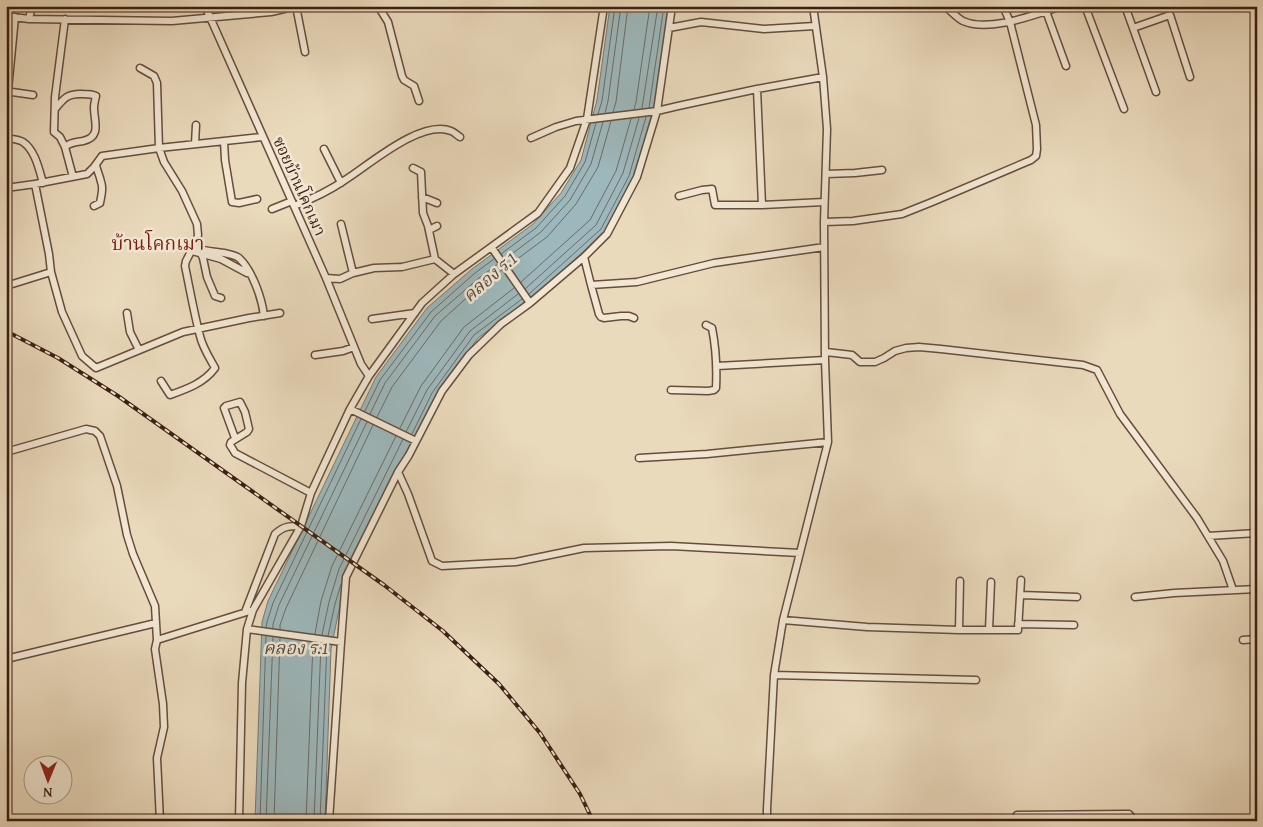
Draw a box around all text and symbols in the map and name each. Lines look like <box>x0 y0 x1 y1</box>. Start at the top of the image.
street label: ซอยบ้านโคกเมา <box>267 132 333 240</box>
district label: บ้านโคกเมา <box>112 229 204 257</box>
water label: คลอง ร.1 <box>456 245 523 308</box>
water label: คลอง ร.1 <box>263 634 329 661</box>
north arrow <box>22 754 72 804</box>
text: N <box>42 783 53 803</box>

